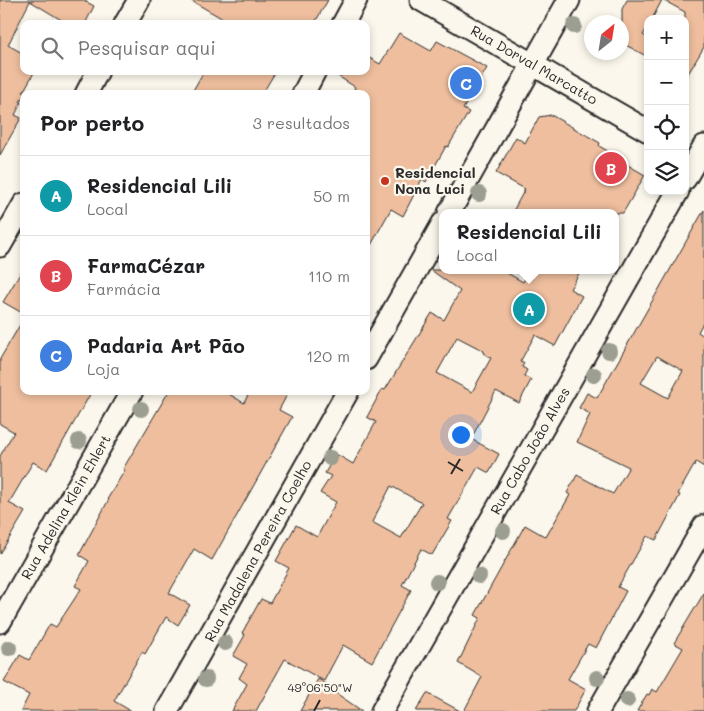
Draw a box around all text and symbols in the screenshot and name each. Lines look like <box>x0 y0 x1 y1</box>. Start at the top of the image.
north arrow <box>584 15 629 60</box>
map controls <box>644 15 689 195</box>
button: + <box>644 15 689 60</box>
search box <box>20 20 370 75</box>
street label: Rua Dorval Marcatto <box>467 20 601 109</box>
icon: search <box>38 34 66 62</box>
text: Pesquisar aqui <box>78 35 216 60</box>
button: − <box>644 60 689 105</box>
pin: C <box>450 64 482 102</box>
button: locate <box>644 105 689 150</box>
text: Por perto <box>40 109 144 136</box>
text: 3 resultados <box>253 112 350 133</box>
pin: B <box>595 149 627 187</box>
button: layers <box>644 150 689 195</box>
place label: Residencial Nona Luci <box>395 163 476 198</box>
text: Residencial Lili <box>87 173 232 198</box>
marker: Residencial Nona Luci <box>379 175 391 187</box>
text: A <box>50 185 62 206</box>
text: 50 m <box>313 185 350 206</box>
text: Local <box>87 198 128 219</box>
popup <box>439 209 619 274</box>
text: Residencial Lili <box>456 219 602 244</box>
text: Local <box>456 244 498 265</box>
text: FarmaCézar <box>87 253 205 278</box>
text: B <box>51 265 61 286</box>
text: 110 m <box>308 265 350 286</box>
text: Farmácia <box>87 278 161 299</box>
pin: A <box>513 290 545 328</box>
text: Padaria Art Pão <box>87 333 245 358</box>
text: C <box>50 345 62 366</box>
text: 120 m <box>306 345 350 366</box>
text: Loja <box>87 358 120 379</box>
street label: Rua Cabo João Alves <box>485 384 574 518</box>
your location <box>448 422 474 448</box>
street label: Rua Adelina Klein Ehlert <box>16 431 115 583</box>
street label: Rua Madalena Pereira Coelho <box>200 457 315 645</box>
text: 49°06'50"W <box>287 679 353 695</box>

